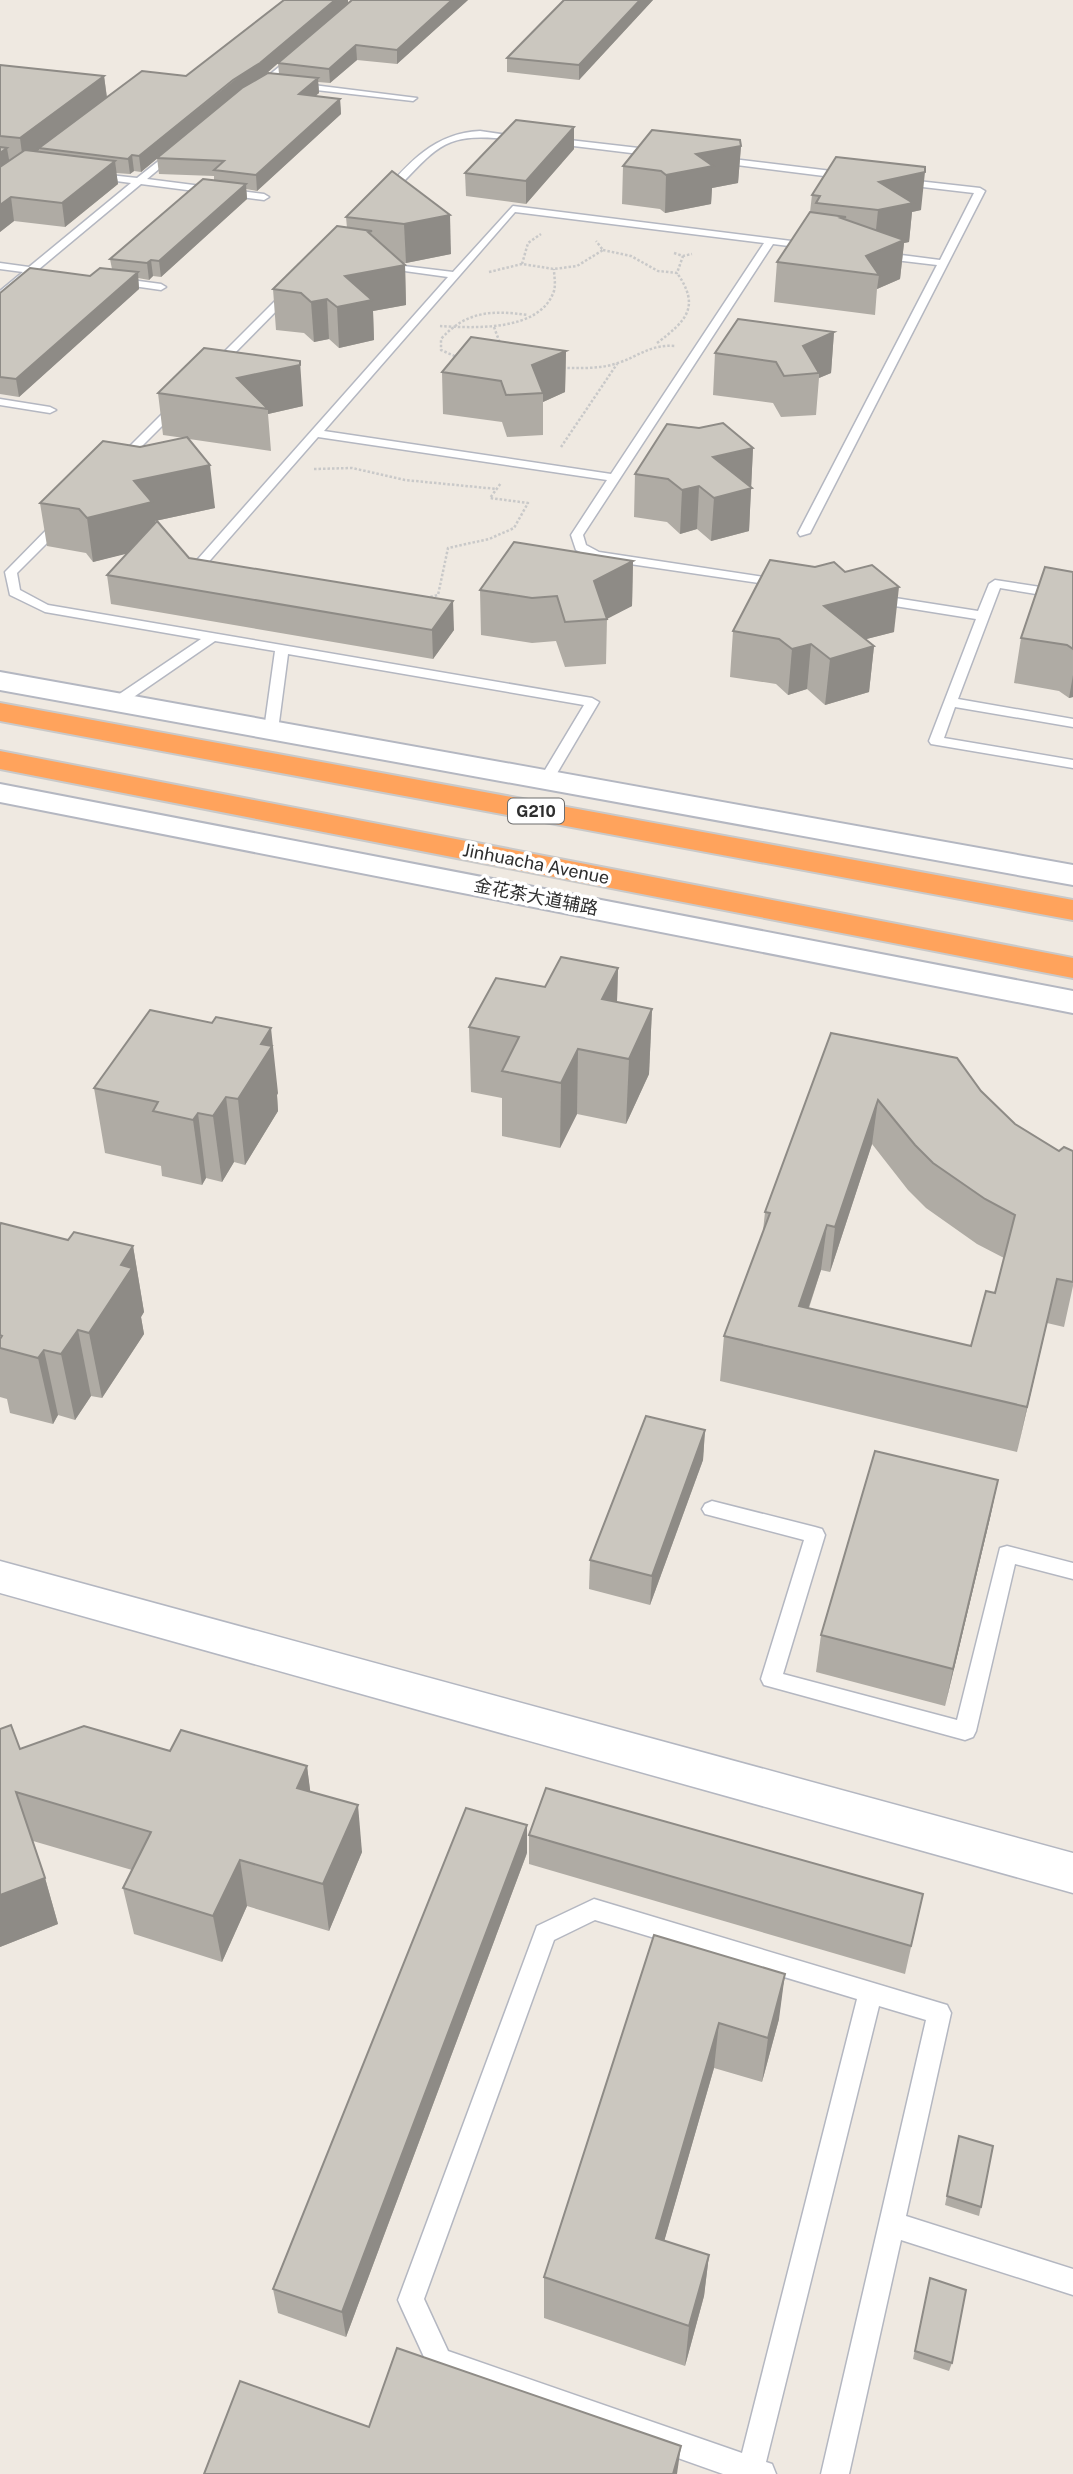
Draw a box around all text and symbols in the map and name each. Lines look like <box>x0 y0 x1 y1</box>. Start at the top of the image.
road number: G210 <box>508 798 564 824</box>
street label: Jinhuacha Avenue <box>461 839 611 888</box>
street label: 金花茶大道辅路 <box>472 874 600 919</box>

